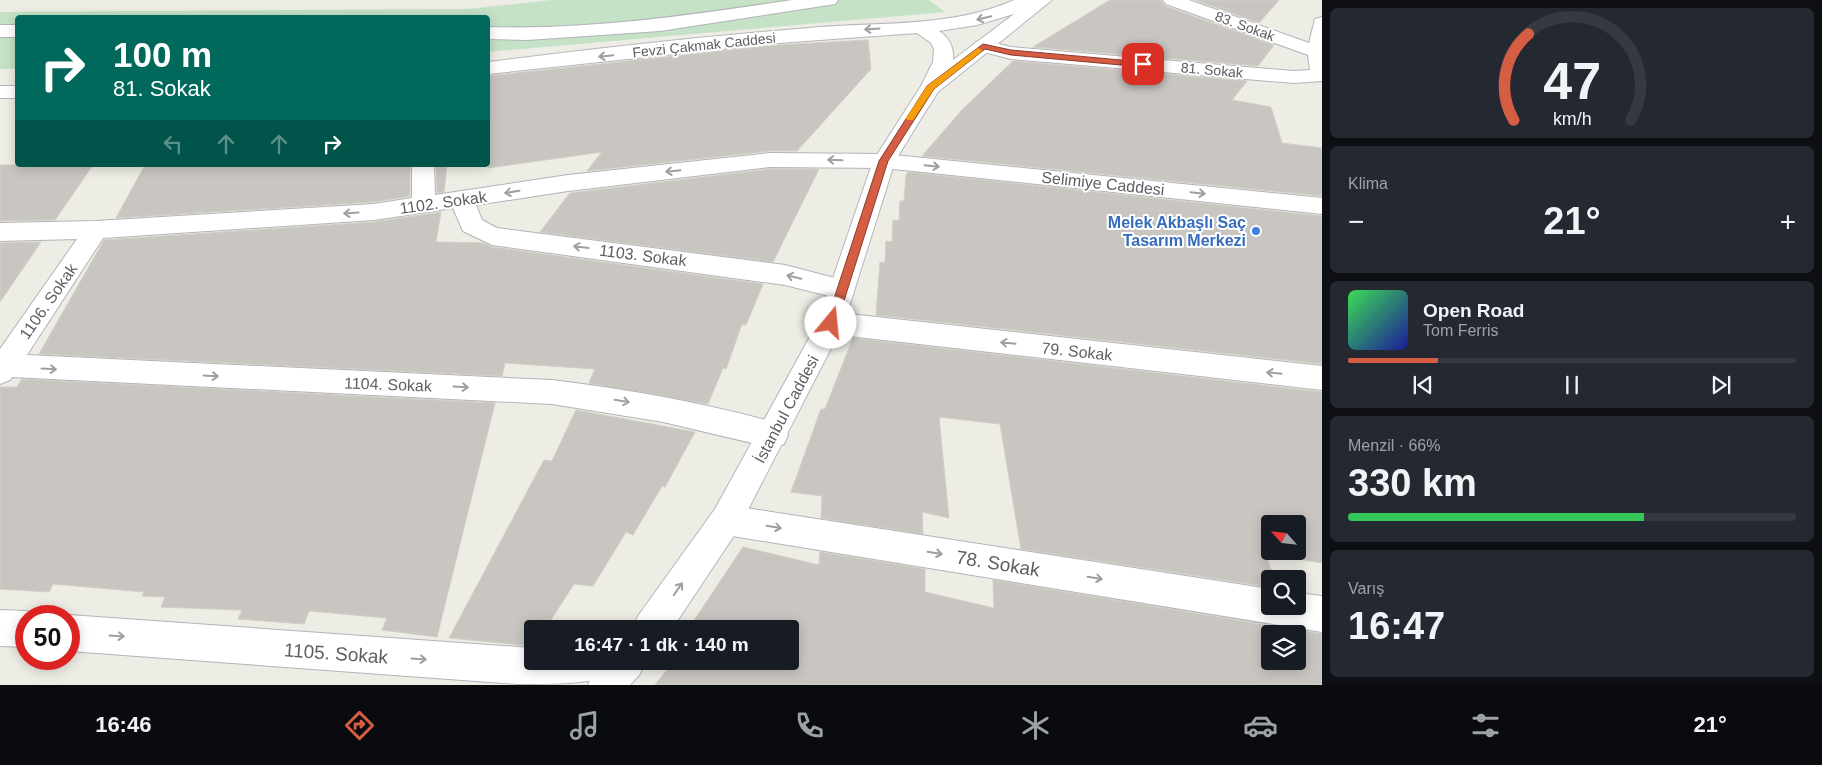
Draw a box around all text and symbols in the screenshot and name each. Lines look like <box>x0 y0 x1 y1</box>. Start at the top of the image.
street label: 83. Sokak <box>1213 8 1278 45</box>
one-way arrow <box>976 14 992 23</box>
one-way arrow <box>865 25 881 34</box>
street label: Fevzi Çakmak Caddesi <box>632 30 776 60</box>
icon: right <box>30 35 95 100</box>
text: 100 m <box>113 35 212 74</box>
pin <box>1122 43 1164 85</box>
icon: arrive <box>1129 50 1157 78</box>
one-way arrow <box>598 51 614 61</box>
text: 47 <box>1543 52 1601 110</box>
street label: 81. Sokak <box>1180 59 1245 81</box>
text: 81. Sokak <box>113 76 211 101</box>
text: km/h <box>1553 109 1591 129</box>
icon: left <box>159 130 187 158</box>
icon: ahead <box>212 130 240 158</box>
icon: ahead <box>265 130 293 158</box>
icon: right <box>318 130 346 158</box>
one-way arrow <box>827 155 843 164</box>
one-way arrow <box>924 161 940 171</box>
one-way arrow <box>665 166 681 176</box>
street label: Selimiye Caddesi <box>1041 169 1165 198</box>
text: Klima <box>1348 175 1388 192</box>
one-way arrow <box>504 187 520 197</box>
street label: 1102. Sokak <box>398 188 489 217</box>
one-way arrow <box>1190 188 1206 198</box>
text: 21° <box>1543 200 1601 242</box>
text: − <box>1348 206 1364 237</box>
text: + <box>1780 206 1796 237</box>
one-way arrow <box>343 209 359 218</box>
place label: Melek Akbaşlı Saç Tasarım Merkezi <box>1108 214 1246 249</box>
marker: Melek Akbaşlı Saç Tasarım Merkezi <box>1250 225 1262 237</box>
one-way arrow <box>574 242 590 252</box>
street label: 1103. Sokak <box>598 242 689 269</box>
street label: 1106. Sokak <box>16 260 81 342</box>
one-way arrow <box>787 272 803 282</box>
position arrow <box>804 296 856 348</box>
text: Open Road <box>1423 300 1524 321</box>
text: Tom Ferris <box>1423 322 1499 339</box>
one-way arrow <box>1000 338 1016 348</box>
street label: 79. Sokak <box>1041 339 1114 364</box>
street label: İstanbul Caddesi <box>750 352 822 466</box>
one-way arrow <box>40 364 56 373</box>
one-way arrow <box>1266 368 1282 378</box>
icon: previous <box>1409 371 1437 399</box>
icon: pause <box>1558 371 1586 399</box>
icon: next <box>1707 371 1735 399</box>
one-way arrow <box>203 372 219 381</box>
street label: 1104. Sokak <box>344 374 433 395</box>
one-way arrow <box>452 382 468 391</box>
one-way arrow <box>614 396 630 406</box>
text: Menzil · 66% <box>1348 437 1440 454</box>
text: 330 km <box>1348 462 1477 504</box>
north arrow <box>1261 515 1306 560</box>
map controls <box>1261 515 1306 670</box>
one-way arrow <box>766 523 782 533</box>
street label: 78. Sokak <box>955 547 1042 581</box>
one-way arrow <box>926 548 942 558</box>
button: search <box>1261 570 1306 615</box>
one-way arrow <box>1087 574 1103 584</box>
text: Varış <box>1348 580 1384 597</box>
one-way arrow <box>673 582 683 596</box>
speed limit sign: 50 <box>15 605 80 670</box>
text: 16:47 <box>1348 605 1445 647</box>
button: layers <box>1261 625 1306 670</box>
one-way arrow <box>109 632 125 641</box>
text: 16:47 · 1 dk · 140 m <box>574 634 749 655</box>
street label: 1105. Sokak <box>283 639 389 668</box>
one-way arrow <box>411 654 427 664</box>
icon: directions <box>342 708 377 743</box>
icon: music <box>567 708 602 743</box>
icon: phone <box>792 708 827 743</box>
icon: climate <box>1018 708 1053 743</box>
icon: car <box>1243 708 1278 743</box>
icon: filters <box>1468 708 1503 743</box>
text: 16:46 <box>95 712 151 737</box>
text: 21° <box>1694 712 1727 737</box>

